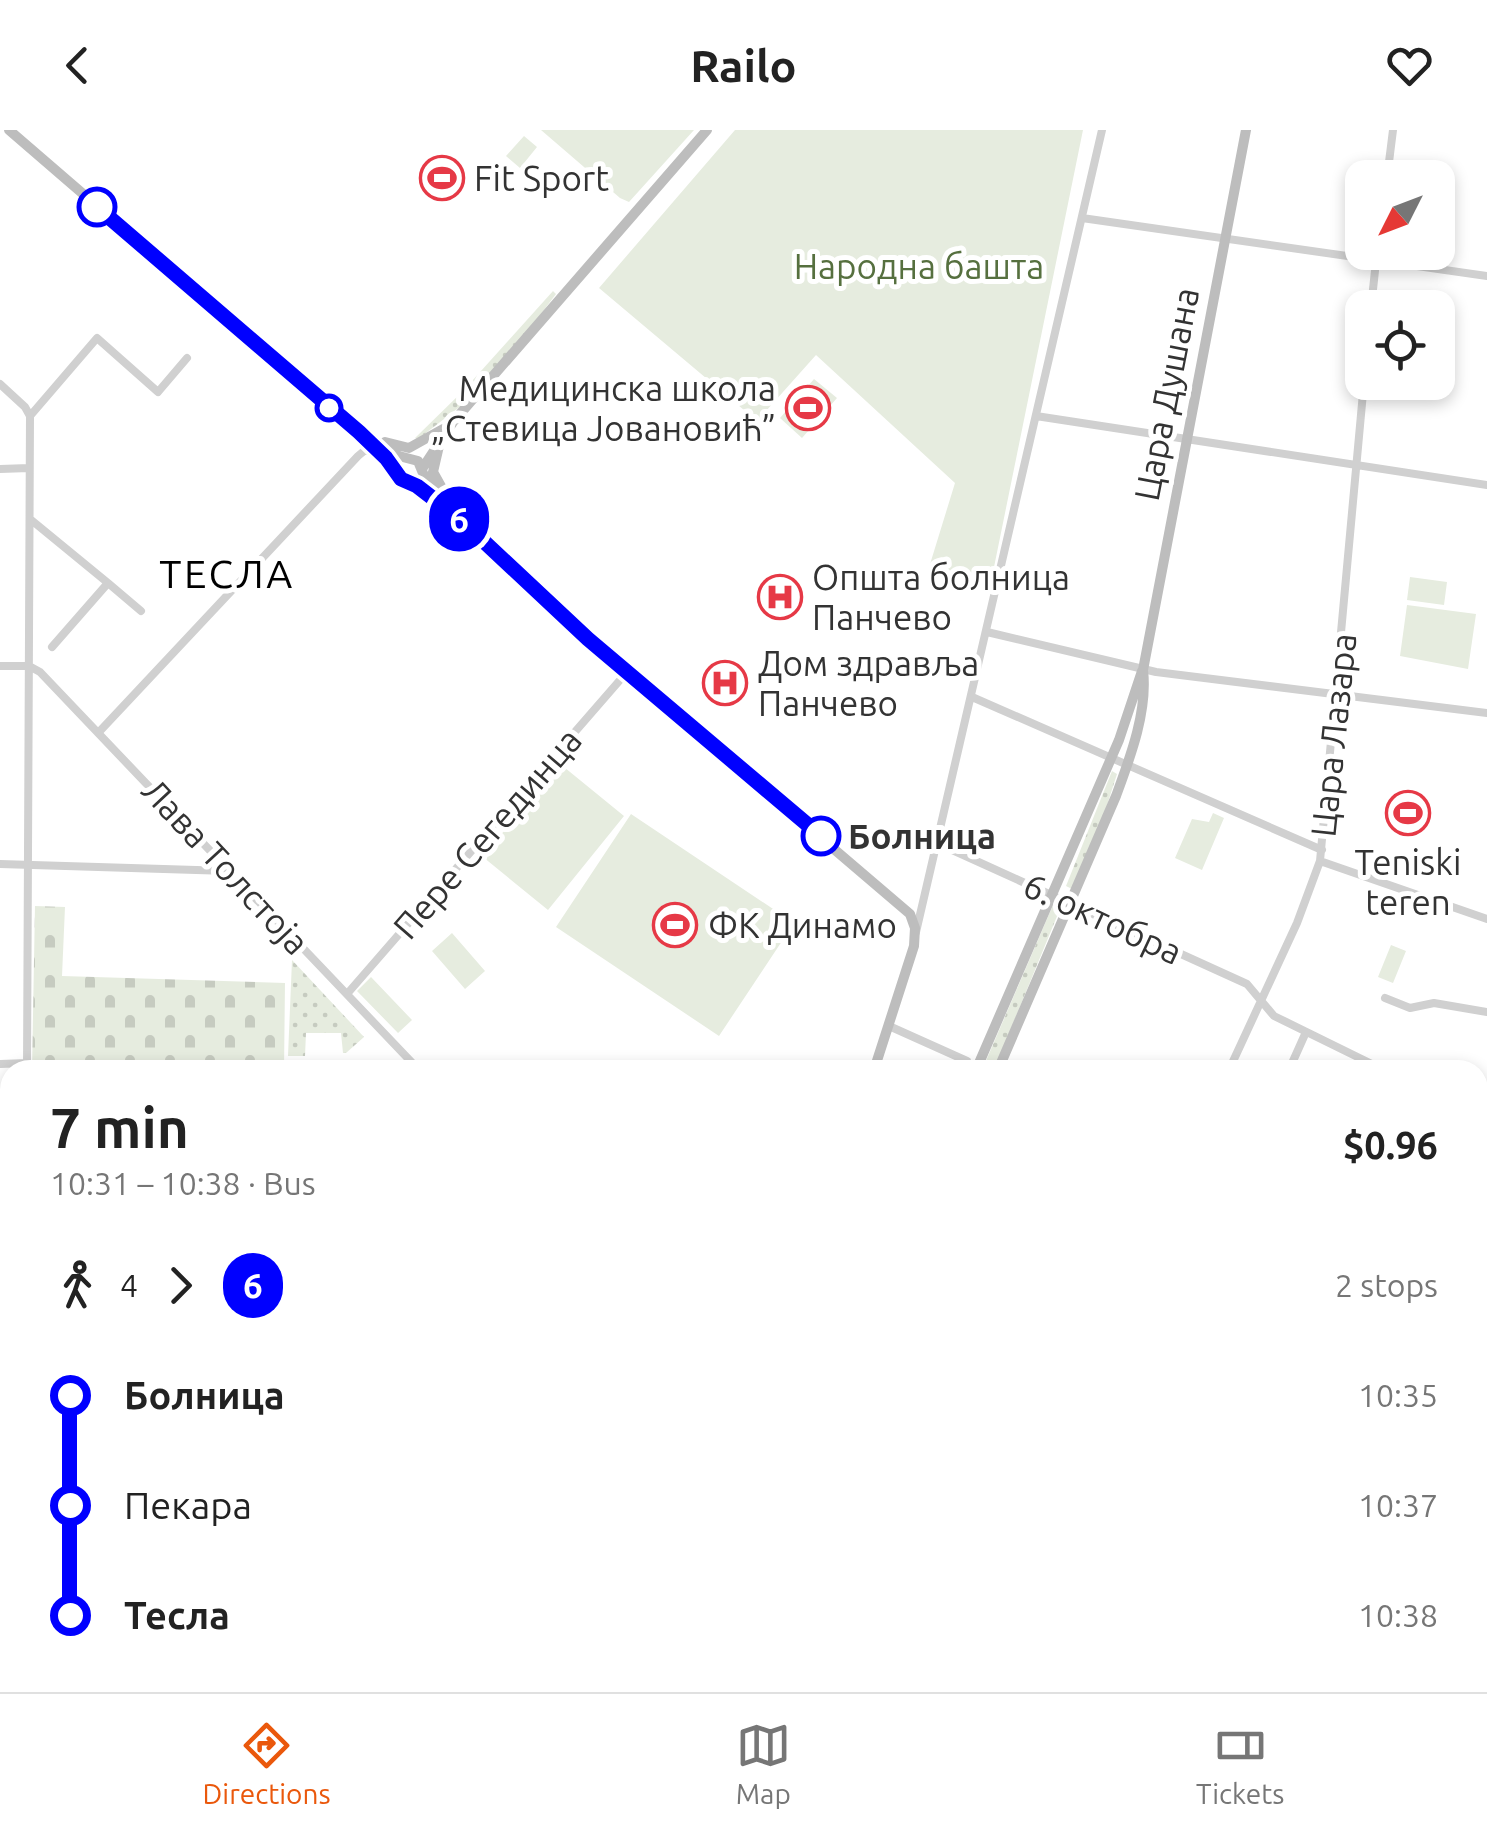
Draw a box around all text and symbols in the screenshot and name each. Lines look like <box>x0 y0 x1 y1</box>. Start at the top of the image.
icon: back <box>50 38 105 93</box>
icon: heart <box>1382 38 1437 93</box>
text: Railo <box>690 40 797 91</box>
sports icon: Fit Sport <box>419 155 465 201</box>
place label: Fit Sport <box>474 158 609 198</box>
north arrow <box>1345 160 1455 270</box>
map controls <box>1345 160 1455 400</box>
unlabelled marker <box>78 188 116 226</box>
park label: Народна башта <box>794 246 1044 286</box>
street label: Цара Душана <box>1126 284 1206 504</box>
button: locate <box>1345 290 1455 400</box>
place label: Медицинска школа „Стевица Јовановић” <box>431 368 776 448</box>
sports icon: Медицинска школа „Стевица Јовановић” <box>785 385 831 431</box>
unlabelled marker <box>316 395 342 421</box>
line badge: 6 <box>426 486 492 552</box>
text: 6 <box>449 499 469 539</box>
district label: ТЕСЛА <box>159 551 295 596</box>
place label: Општа болница Панчево <box>812 557 1070 637</box>
hospital icon: Општа болница Панчево <box>757 574 803 620</box>
street label: Цара Лазара <box>1302 631 1364 839</box>
place label: Дом здравља Панчево <box>758 643 979 723</box>
hospital icon: Дом здравља Панчево <box>702 660 748 706</box>
street label: Пере Сегединца <box>385 720 589 946</box>
street label: Лава Толстоја <box>134 770 318 962</box>
sports icon: Teniski teren <box>1385 790 1431 836</box>
place label: Болница <box>848 816 996 856</box>
marker: Болница <box>802 817 840 855</box>
place label: Teniski teren <box>1355 842 1461 922</box>
street label: 6. октобра <box>1018 864 1188 972</box>
sports icon: ФК Динамо <box>652 902 698 948</box>
place label: ФК Динамо <box>708 905 897 945</box>
text: 7 min <box>50 1097 189 1158</box>
text: $0.96 <box>1343 1124 1438 1166</box>
text: 10:31 – 10:38 · Bus <box>50 1165 316 1201</box>
icon: walk <box>50 1258 105 1313</box>
icon: forward <box>153 1258 208 1313</box>
text: 6 <box>243 1265 263 1305</box>
text: 4 <box>120 1267 138 1303</box>
text: 2 stops <box>1335 1267 1438 1303</box>
text: Болница <box>124 1374 285 1416</box>
text: 10:35 <box>1358 1377 1438 1413</box>
text: Пекара <box>124 1484 252 1526</box>
text: 10:37 <box>1358 1487 1438 1523</box>
text: Тесла <box>124 1594 230 1636</box>
text: 10:38 <box>1358 1597 1438 1633</box>
tab: Directions <box>203 1718 331 1809</box>
tab: Map <box>736 1718 791 1809</box>
tab: Tickets <box>1196 1718 1284 1809</box>

